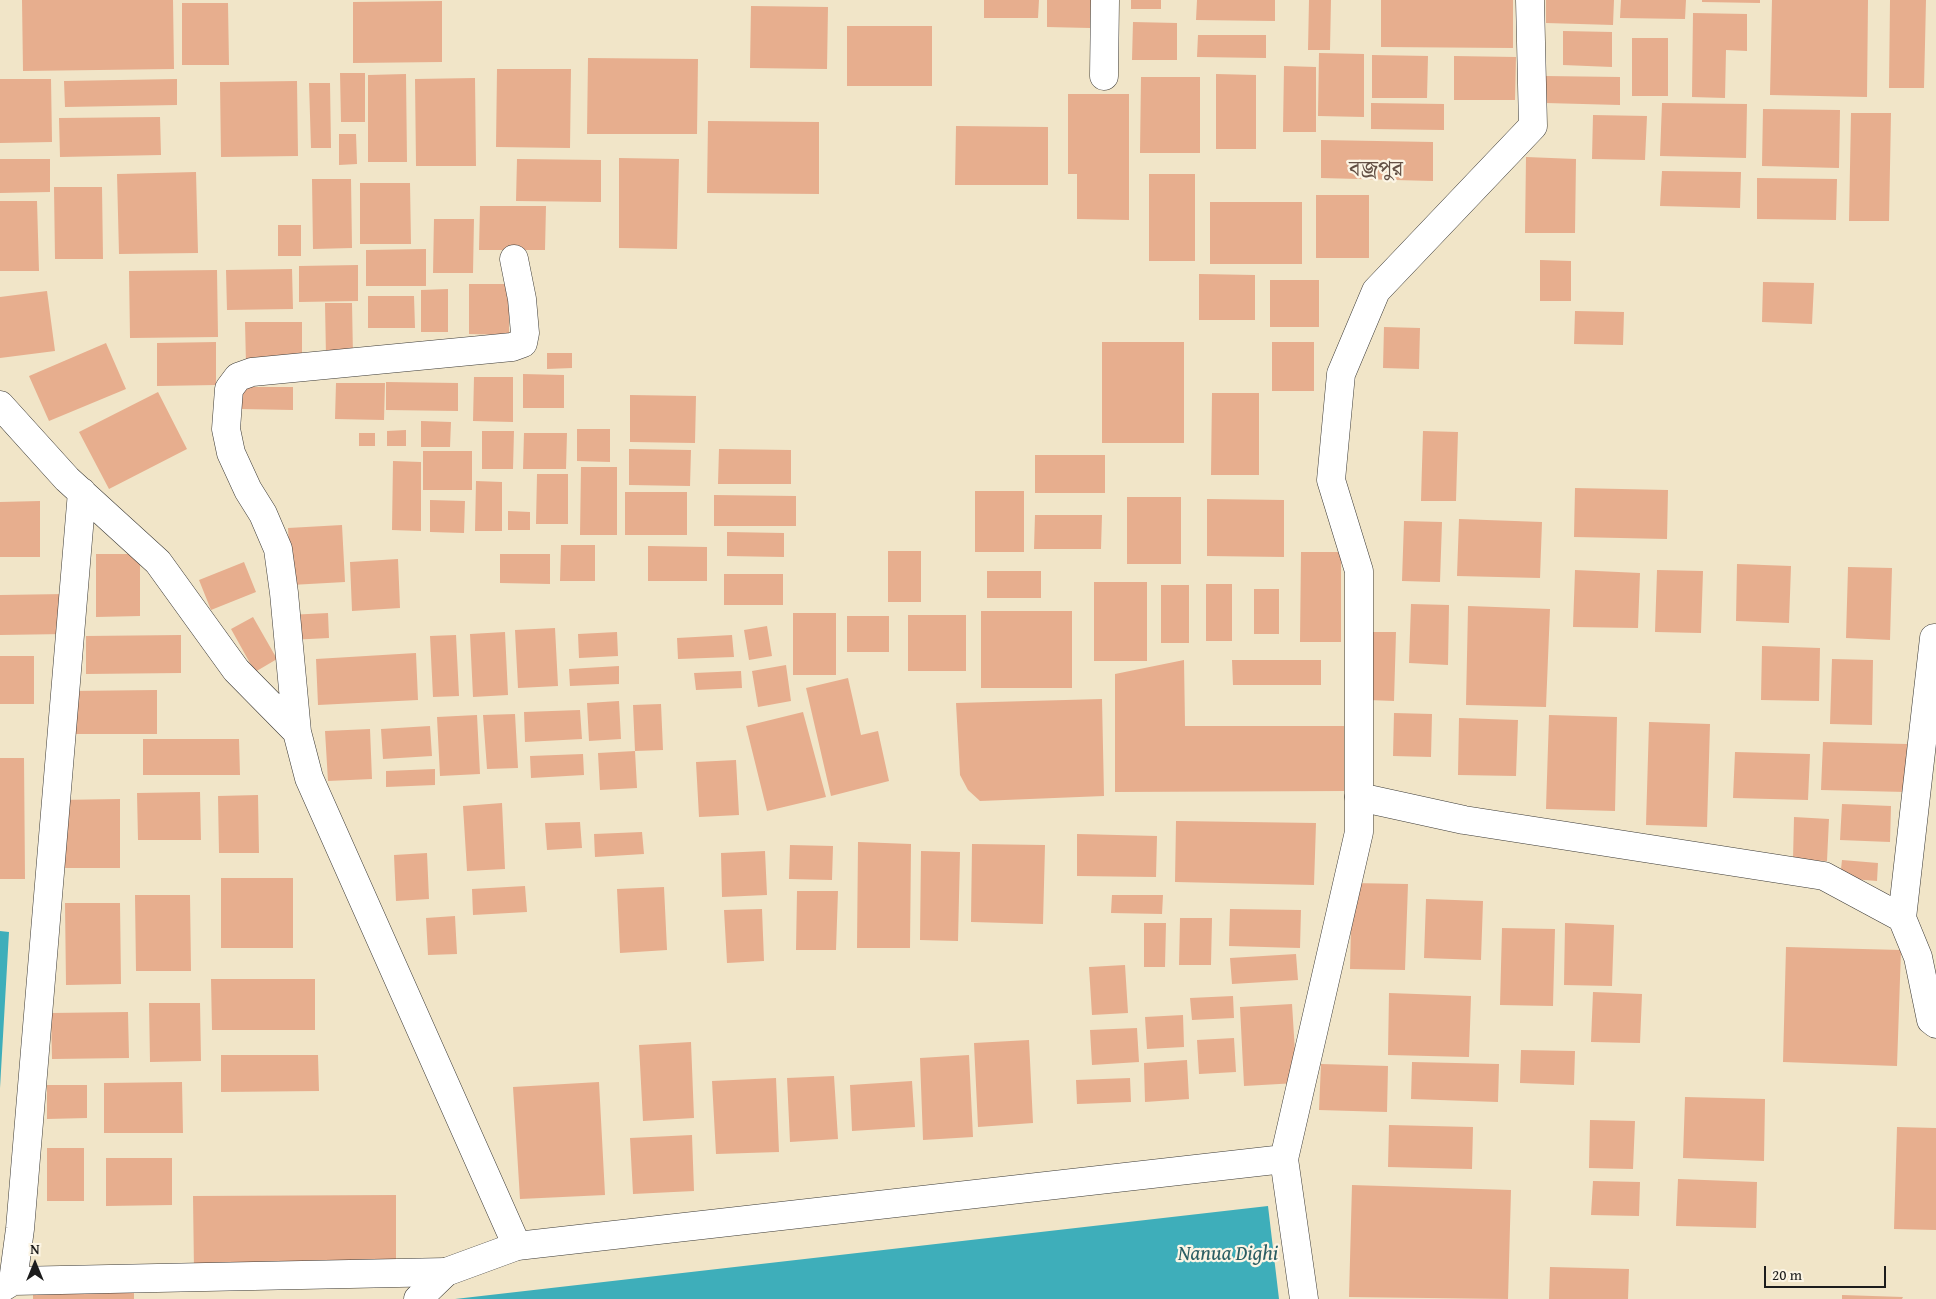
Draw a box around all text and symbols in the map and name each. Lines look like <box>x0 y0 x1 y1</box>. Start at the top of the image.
district label: বজ্রপুর <box>1349 157 1403 183</box>
north arrow <box>10 1239 60 1289</box>
text: N <box>30 1239 40 1259</box>
water label: Nanua Dighi <box>1178 1242 1278 1268</box>
scale bar <box>1766 1256 1888 1288</box>
text: 20 m <box>1772 1264 1802 1285</box>

